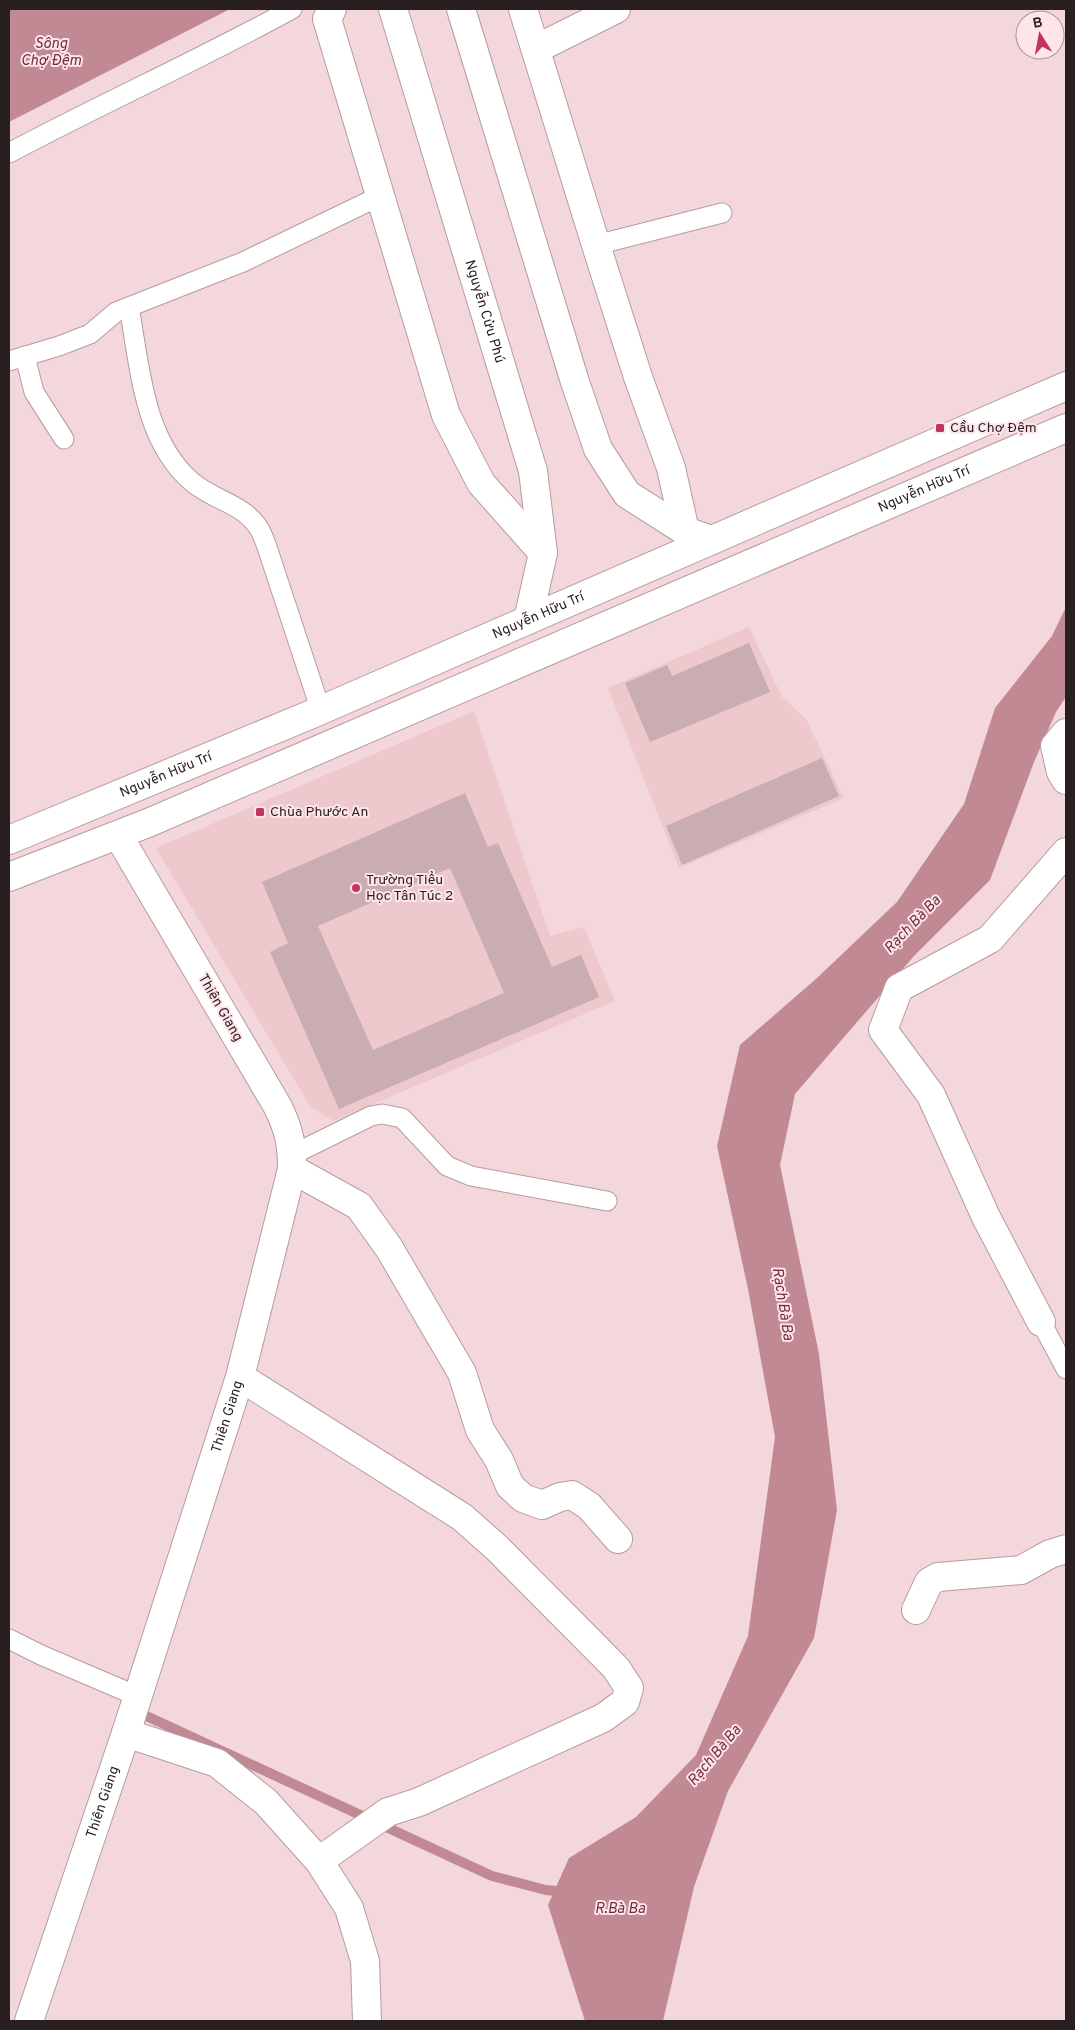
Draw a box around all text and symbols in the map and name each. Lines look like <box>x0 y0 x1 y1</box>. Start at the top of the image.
north arrow <box>1015 10 1065 60</box>
text: B <box>1031 14 1044 33</box>
water label: Sông Chợ Đệm <box>21 35 82 71</box>
street label: Nguyễn Cửu Phú <box>461 258 508 365</box>
place label: Cầu Chợ Đệm <box>950 420 1037 437</box>
marker: Cầu Chợ Đệm <box>934 422 946 434</box>
street label: Nguyễn Hữu Trí <box>876 461 974 516</box>
street label: Nguyễn Hữu Trí <box>490 588 588 643</box>
street label: Nguyễn Hữu Trí <box>117 747 216 801</box>
place label: Chùa Phước An <box>270 804 368 821</box>
marker: Chùa Phước An <box>254 806 266 818</box>
place label: Trường Tiểu Học Tân Túc 2 <box>366 871 453 905</box>
marker: Trường Tiểu Học Tân Túc 2 <box>350 882 362 894</box>
water label: Rạch Bà Ba <box>881 892 946 958</box>
street label: Thiên Giang <box>194 971 246 1045</box>
water label: Rạch Bà Ba <box>767 1266 797 1342</box>
street label: Thiên Giang <box>208 1378 247 1455</box>
water label: Rạch Bà Ba <box>684 1721 746 1790</box>
street label: Thiên Giang <box>83 1764 123 1840</box>
water label: R.Bà Ba <box>595 1900 645 1919</box>

